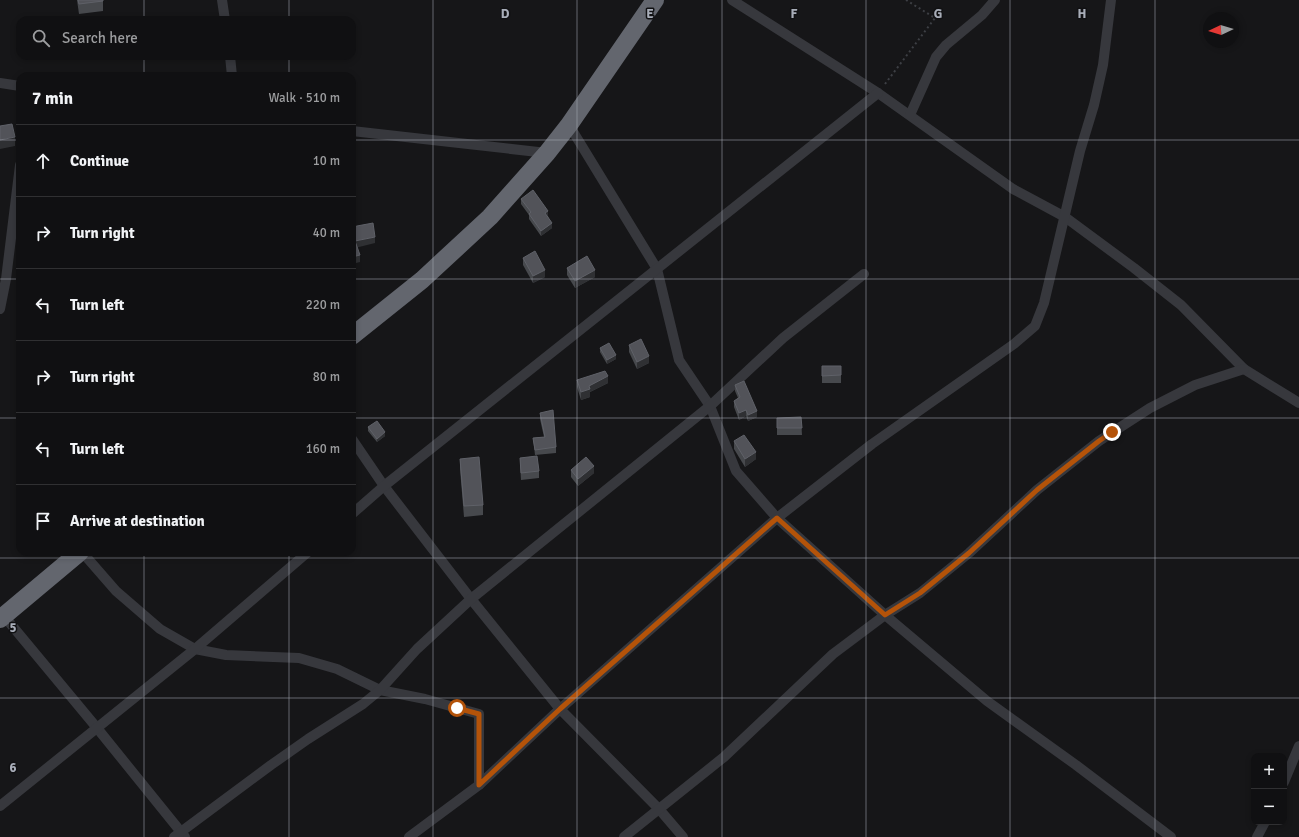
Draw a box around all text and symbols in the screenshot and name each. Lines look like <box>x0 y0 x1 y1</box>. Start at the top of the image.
text: D <box>501 6 510 22</box>
text: E <box>646 6 654 22</box>
text: F <box>791 6 798 22</box>
text: G <box>934 6 942 22</box>
text: H <box>1078 6 1086 22</box>
north arrow <box>1203 12 1239 48</box>
search box <box>16 16 356 60</box>
icon: search <box>30 27 52 49</box>
text: Search here <box>62 29 138 47</box>
text: 7 min <box>32 88 73 109</box>
text: Walk · 510 m <box>269 90 340 106</box>
icon: ahead <box>32 150 54 172</box>
text: Continue <box>70 152 129 170</box>
text: 10 m <box>313 153 340 169</box>
icon: right <box>32 222 54 244</box>
text: Turn right <box>70 224 135 242</box>
text: 40 m <box>313 225 340 241</box>
icon: left <box>32 294 54 316</box>
text: Turn left <box>70 296 124 314</box>
text: 220 m <box>306 297 340 313</box>
icon: right <box>32 366 54 388</box>
text: Turn right <box>70 368 135 386</box>
text: 80 m <box>313 369 340 385</box>
route end <box>1103 423 1121 441</box>
icon: left <box>32 438 54 460</box>
text: Turn left <box>70 440 124 458</box>
text: 160 m <box>306 441 340 457</box>
icon: arrive <box>32 510 54 532</box>
text: Arrive at destination <box>70 512 205 530</box>
text: 5 <box>9 620 17 636</box>
route start <box>448 699 466 717</box>
map controls <box>1251 753 1287 825</box>
button: + <box>1251 753 1287 789</box>
text: 6 <box>9 760 17 776</box>
button: − <box>1251 789 1287 825</box>

